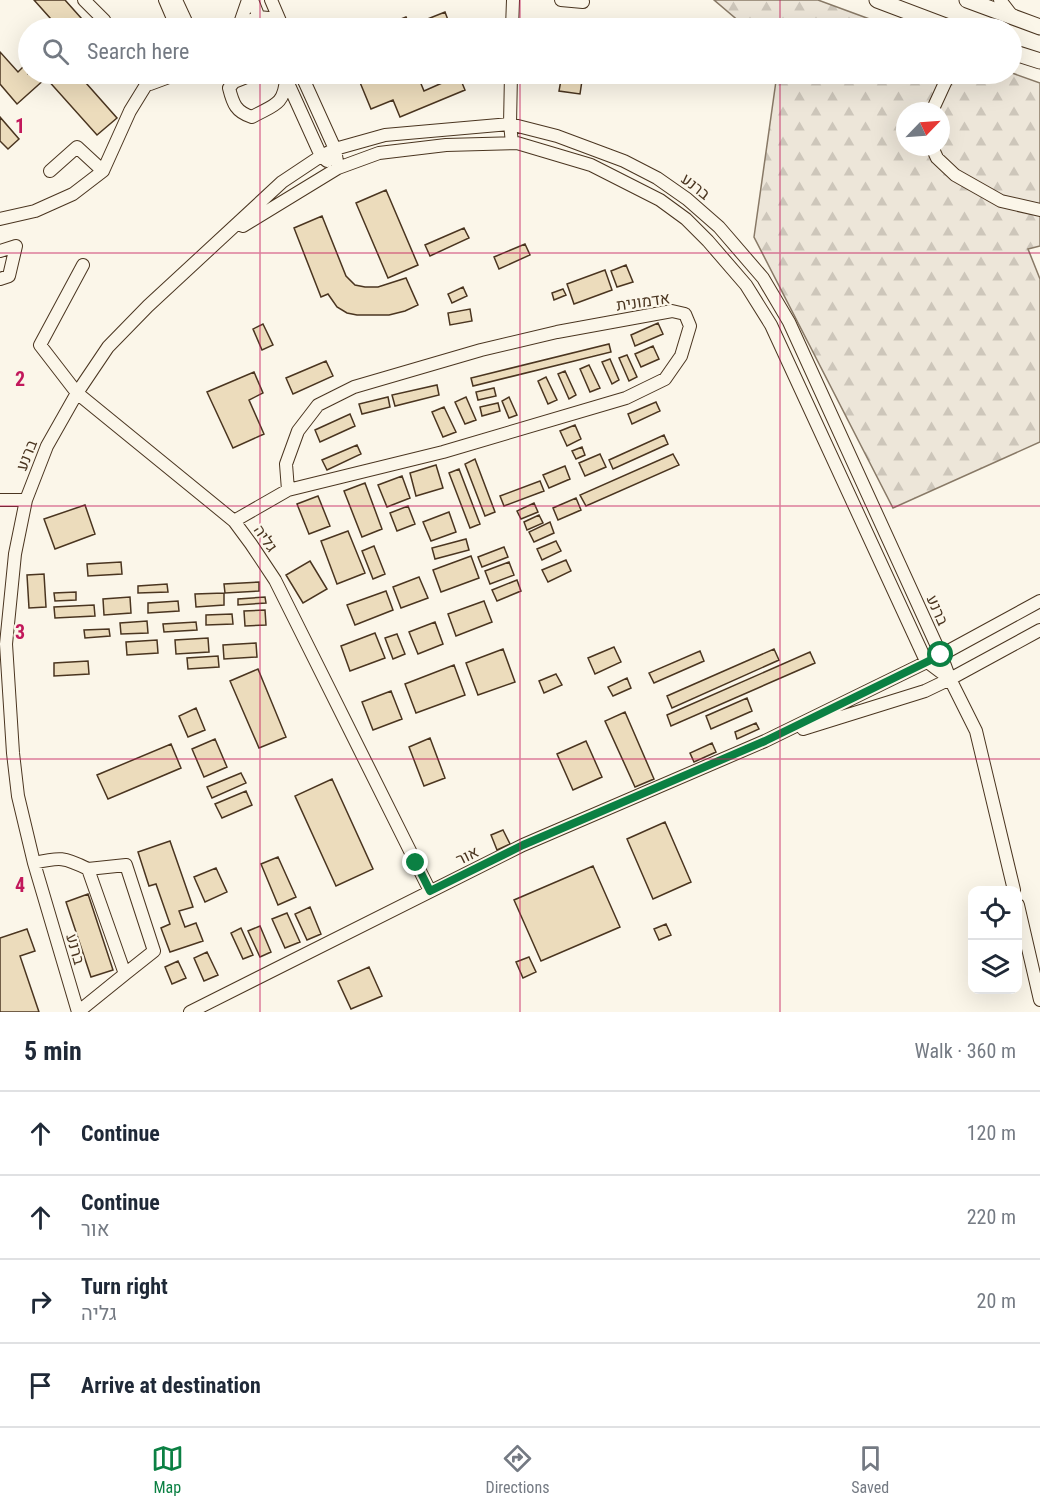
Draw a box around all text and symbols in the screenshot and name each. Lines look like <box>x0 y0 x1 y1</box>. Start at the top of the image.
search box <box>18 18 1022 84</box>
icon: search <box>39 35 72 68</box>
text: Search here <box>87 39 189 64</box>
north arrow <box>896 102 950 156</box>
text: 1 <box>15 114 25 138</box>
street label: ברנע <box>677 169 714 204</box>
street label: אדמונית <box>615 288 671 315</box>
text: 2 <box>15 367 25 391</box>
street label: ברנע <box>12 437 41 473</box>
street label: גליה <box>250 521 282 555</box>
street label: ברנע <box>922 592 953 629</box>
text: 3 <box>15 620 25 644</box>
route start <box>927 641 953 667</box>
street label: אור <box>453 842 482 869</box>
route end <box>402 849 428 875</box>
text: 4 <box>15 873 25 897</box>
map controls <box>968 886 1022 994</box>
button: locate <box>968 886 1022 940</box>
street label: ברנע <box>62 931 89 967</box>
button: layers <box>968 940 1022 994</box>
text: 5 min <box>24 1036 82 1066</box>
text: Walk · 360 m <box>915 1039 1016 1063</box>
icon: ahead <box>24 1117 57 1150</box>
text: Continue <box>81 1121 160 1146</box>
text: 120 m <box>967 1121 1016 1145</box>
text: Continue <box>81 1190 160 1215</box>
icon: ahead <box>24 1201 57 1234</box>
text: 220 m <box>967 1205 1016 1229</box>
text: אור <box>81 1217 110 1241</box>
text: Turn right <box>81 1274 168 1299</box>
icon: right <box>24 1285 57 1318</box>
text: 20 m <box>977 1289 1016 1313</box>
text: גליה <box>81 1301 117 1325</box>
icon: arrive <box>24 1369 57 1402</box>
text: Arrive at destination <box>81 1373 261 1398</box>
tab: Map <box>151 1442 184 1497</box>
tab: Directions <box>486 1442 549 1497</box>
tab: Saved <box>851 1442 889 1497</box>

